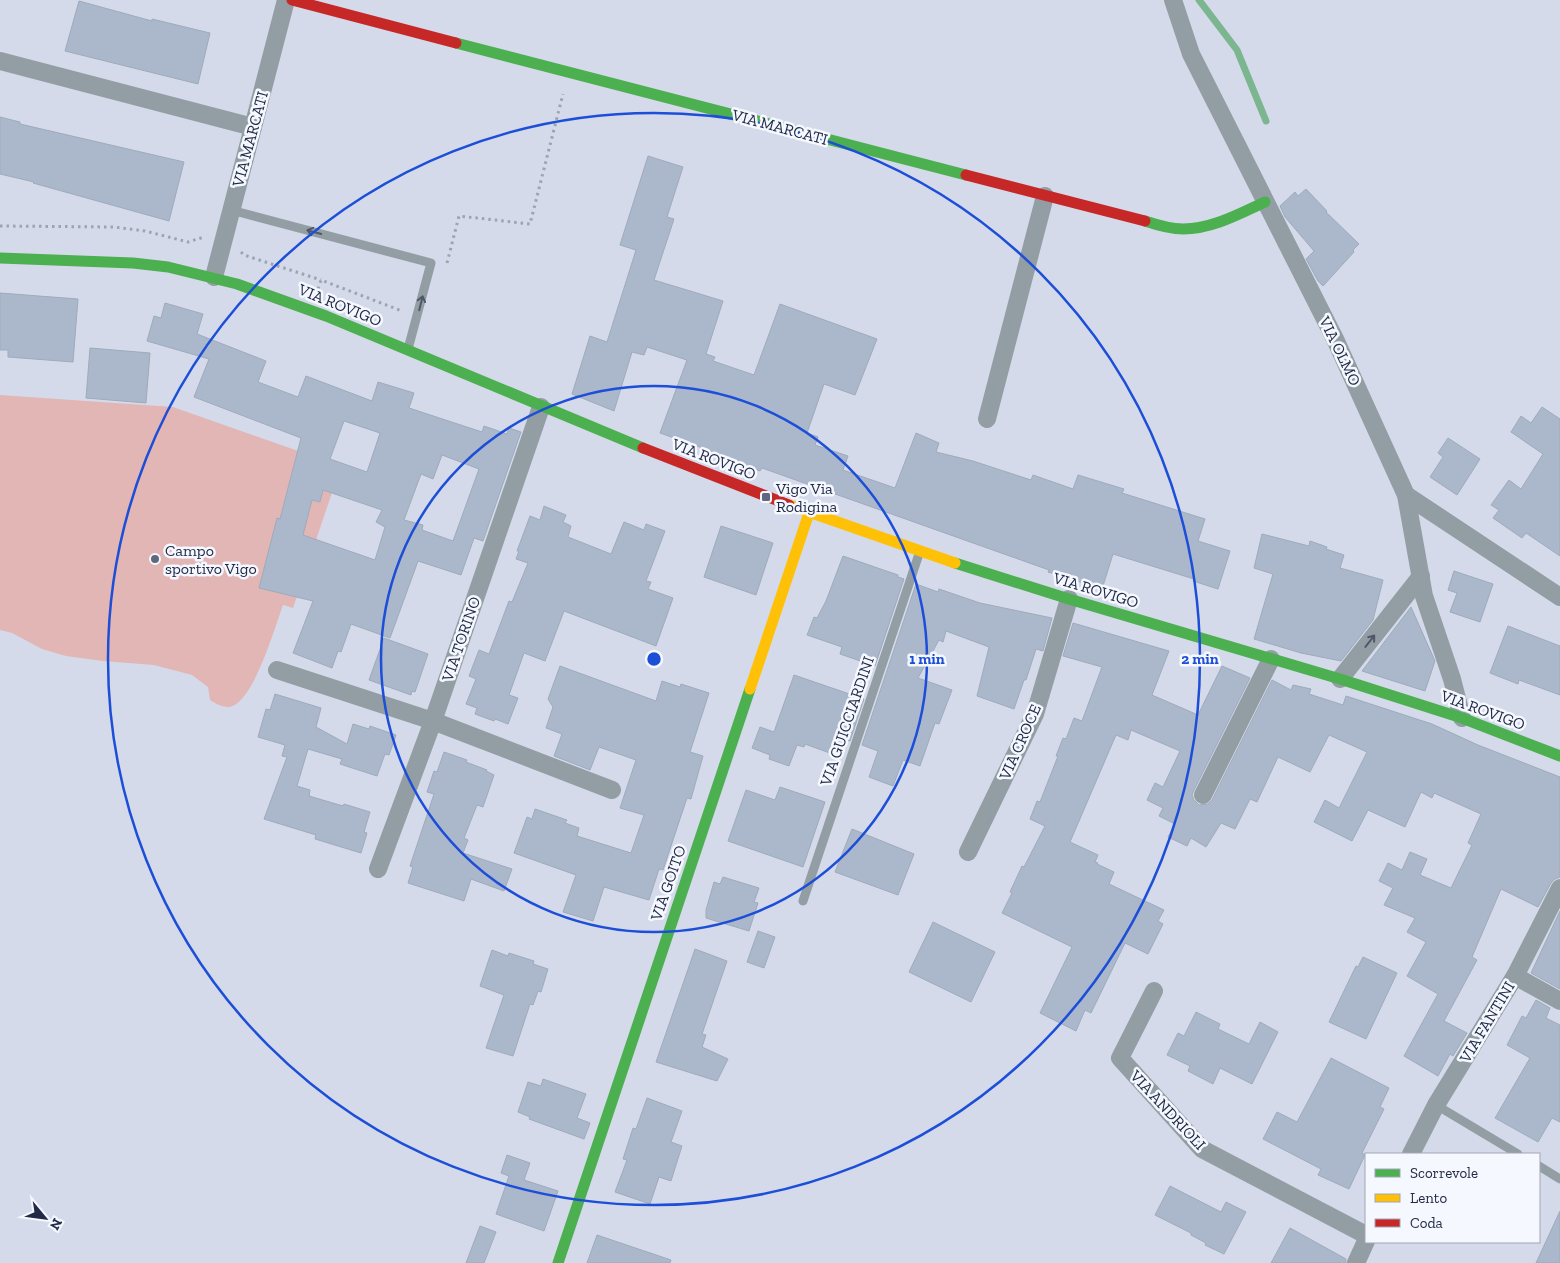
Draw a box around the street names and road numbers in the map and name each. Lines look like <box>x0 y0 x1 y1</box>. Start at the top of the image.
street label: VIA MARCATI <box>228 89 272 190</box>
street label: VIA MARCATI <box>729 105 830 149</box>
street label: VIA ROVIGO <box>295 279 385 330</box>
street label: VIA OLMO <box>1315 312 1365 389</box>
street label: VIA ROVIGO <box>669 434 759 484</box>
street label: VIA ROVIGO <box>1050 568 1141 612</box>
street label: VIA TORINO <box>437 594 484 685</box>
street label: VIA GUICCIARDINI <box>816 654 878 789</box>
street label: VIA ROVIGO <box>1437 686 1528 734</box>
street label: VIA CROCE <box>995 701 1045 784</box>
street label: VIA GOITO <box>646 843 690 924</box>
street label: VIA FANTINI <box>1455 978 1519 1067</box>
street label: VIA ANDRIOLI <box>1126 1066 1210 1154</box>

